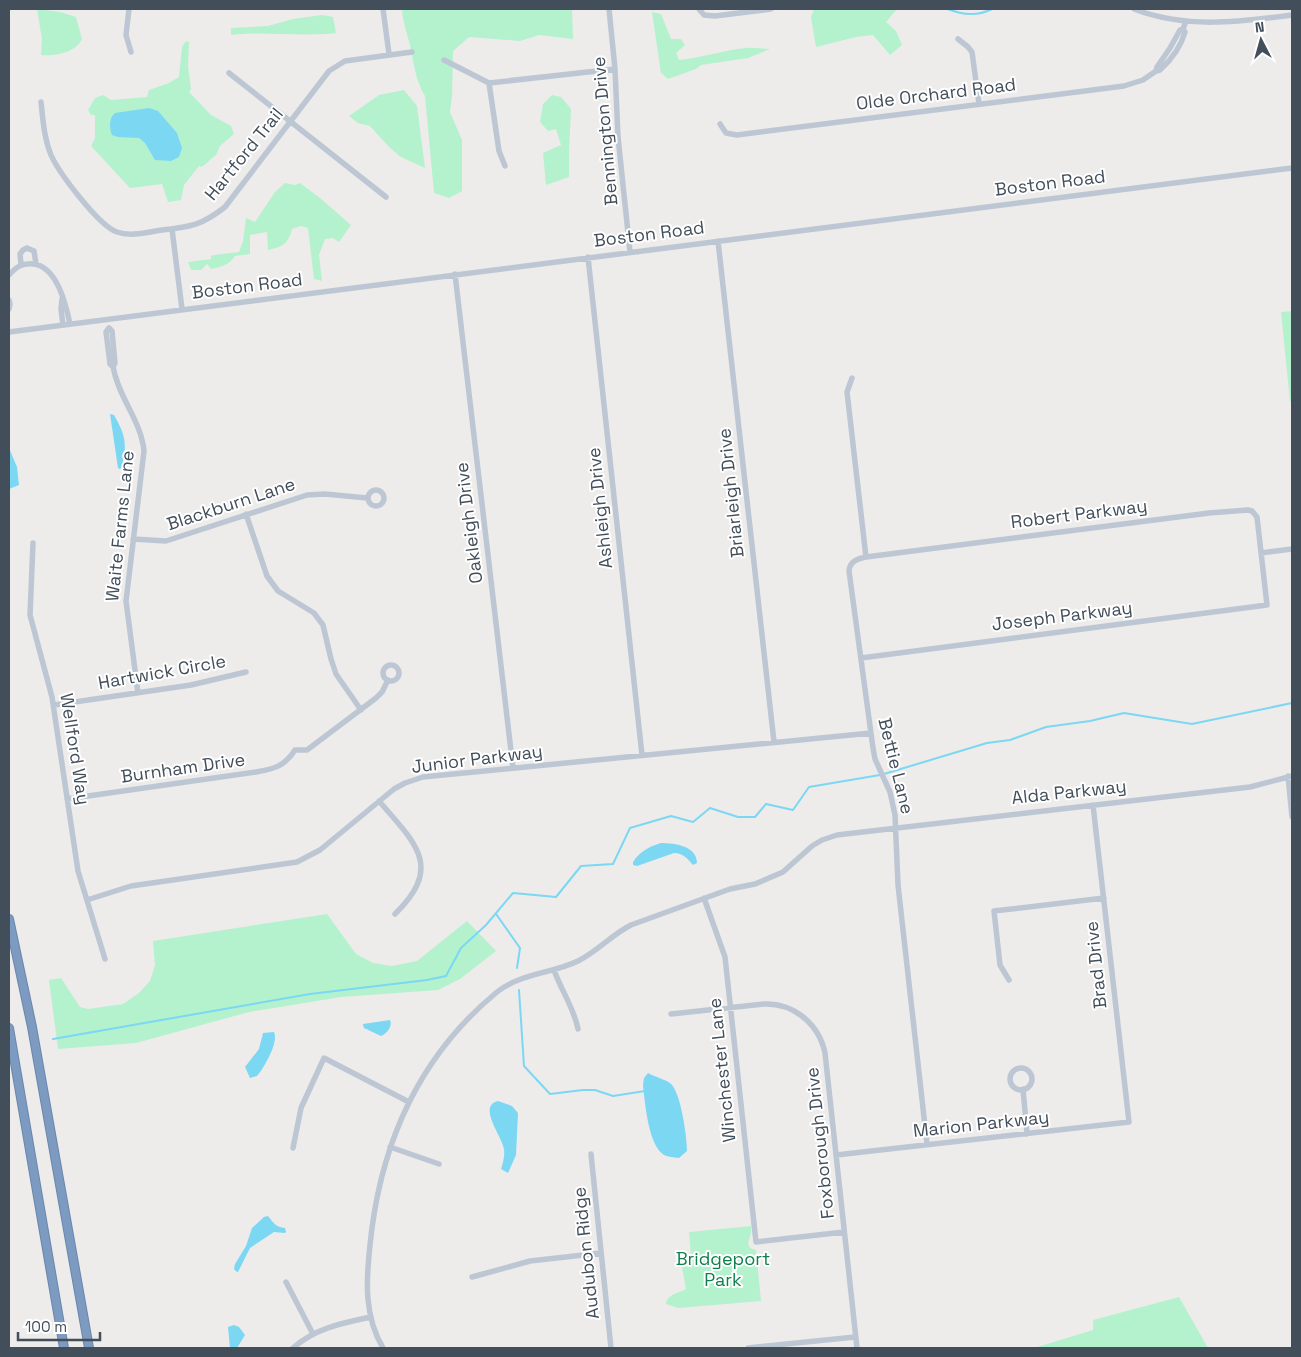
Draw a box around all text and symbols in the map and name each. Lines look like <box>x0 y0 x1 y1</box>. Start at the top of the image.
north arrow <box>1236 15 1286 65</box>
text: N <box>1254 18 1265 37</box>
street label: Bennington Drive <box>587 56 622 207</box>
street label: Olde Orchard Road <box>855 72 1017 115</box>
street label: Hartford Trail <box>199 103 288 205</box>
street label: Boston Road <box>993 164 1107 201</box>
street label: Boston Road <box>592 215 706 252</box>
street label: Boston Road <box>190 267 304 304</box>
street label: Briarleigh Drive <box>712 427 749 559</box>
street label: Ashleigh Drive <box>582 446 617 570</box>
street label: Waite Farms Lane <box>100 449 139 603</box>
street label: Oakleigh Drive <box>450 461 487 585</box>
street label: Blackburn Lane <box>164 472 298 535</box>
street label: Robert Parkway <box>1009 494 1148 533</box>
street label: Joseph Parkway <box>990 595 1134 636</box>
street label: Hartwick Circle <box>96 649 228 694</box>
street label: Wellford Way <box>55 691 96 806</box>
street label: Bettie Lane <box>873 715 920 816</box>
street label: Junior Parkway <box>410 739 544 778</box>
street label: Burnham Drive <box>119 747 247 788</box>
street label: Alda Parkway <box>1010 774 1127 809</box>
street label: Brad Drive <box>1079 920 1112 1010</box>
street label: Winchester Lane <box>702 997 741 1143</box>
street label: Foxborough Drive <box>800 1066 839 1220</box>
street label: Marion Parkway <box>912 1105 1050 1142</box>
street label: Audubon Ridge <box>567 1186 604 1320</box>
park label: Bridgeport Park <box>676 1247 770 1291</box>
scale bar <box>18 1310 100 1342</box>
text: 100 m <box>25 1317 67 1336</box>

